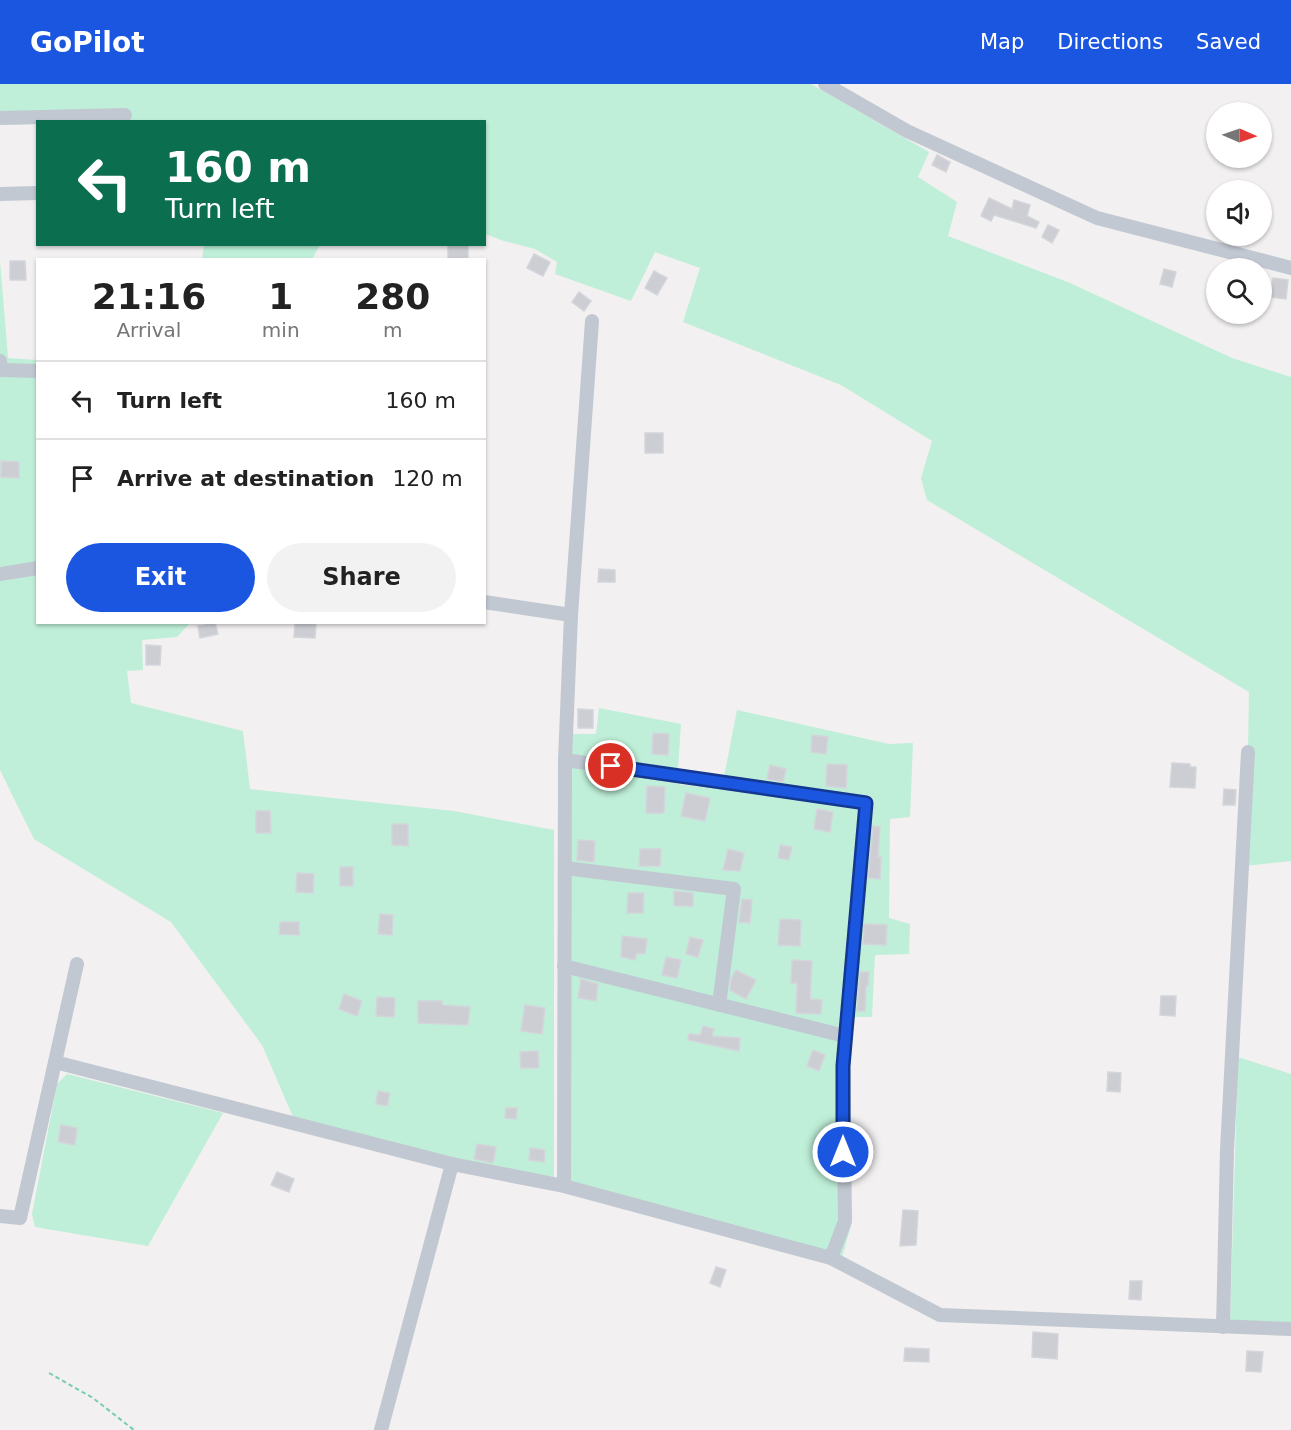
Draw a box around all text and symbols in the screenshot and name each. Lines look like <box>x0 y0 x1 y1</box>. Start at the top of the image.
text: GoPilot <box>30 26 145 59</box>
text: Map <box>980 30 1024 54</box>
text: Directions <box>1057 30 1163 54</box>
text: Saved <box>1196 30 1261 54</box>
north arrow <box>1206 102 1272 168</box>
map controls <box>1206 102 1272 324</box>
text: 160 m <box>165 143 311 192</box>
icon: left <box>66 144 144 222</box>
button: sound <box>1206 180 1272 246</box>
text: Turn left <box>165 193 275 224</box>
button: search <box>1206 258 1272 324</box>
text: 21:16 <box>92 276 206 317</box>
text: 1 <box>268 276 293 317</box>
text: 280 <box>355 276 430 317</box>
text: Arrival <box>116 318 181 342</box>
text: min <box>262 318 300 342</box>
text: m <box>383 318 403 342</box>
icon: left <box>66 384 99 417</box>
text: Turn left <box>117 388 222 413</box>
text: 160 m <box>386 388 456 413</box>
icon: arrive <box>66 462 99 495</box>
text: Arrive at destination <box>117 466 374 491</box>
text: 120 m <box>392 466 463 491</box>
button: Exit <box>66 543 255 612</box>
button: Share <box>267 543 456 612</box>
pin <box>585 740 636 791</box>
icon: arrive <box>594 749 627 782</box>
position arrow <box>811 1120 875 1184</box>

